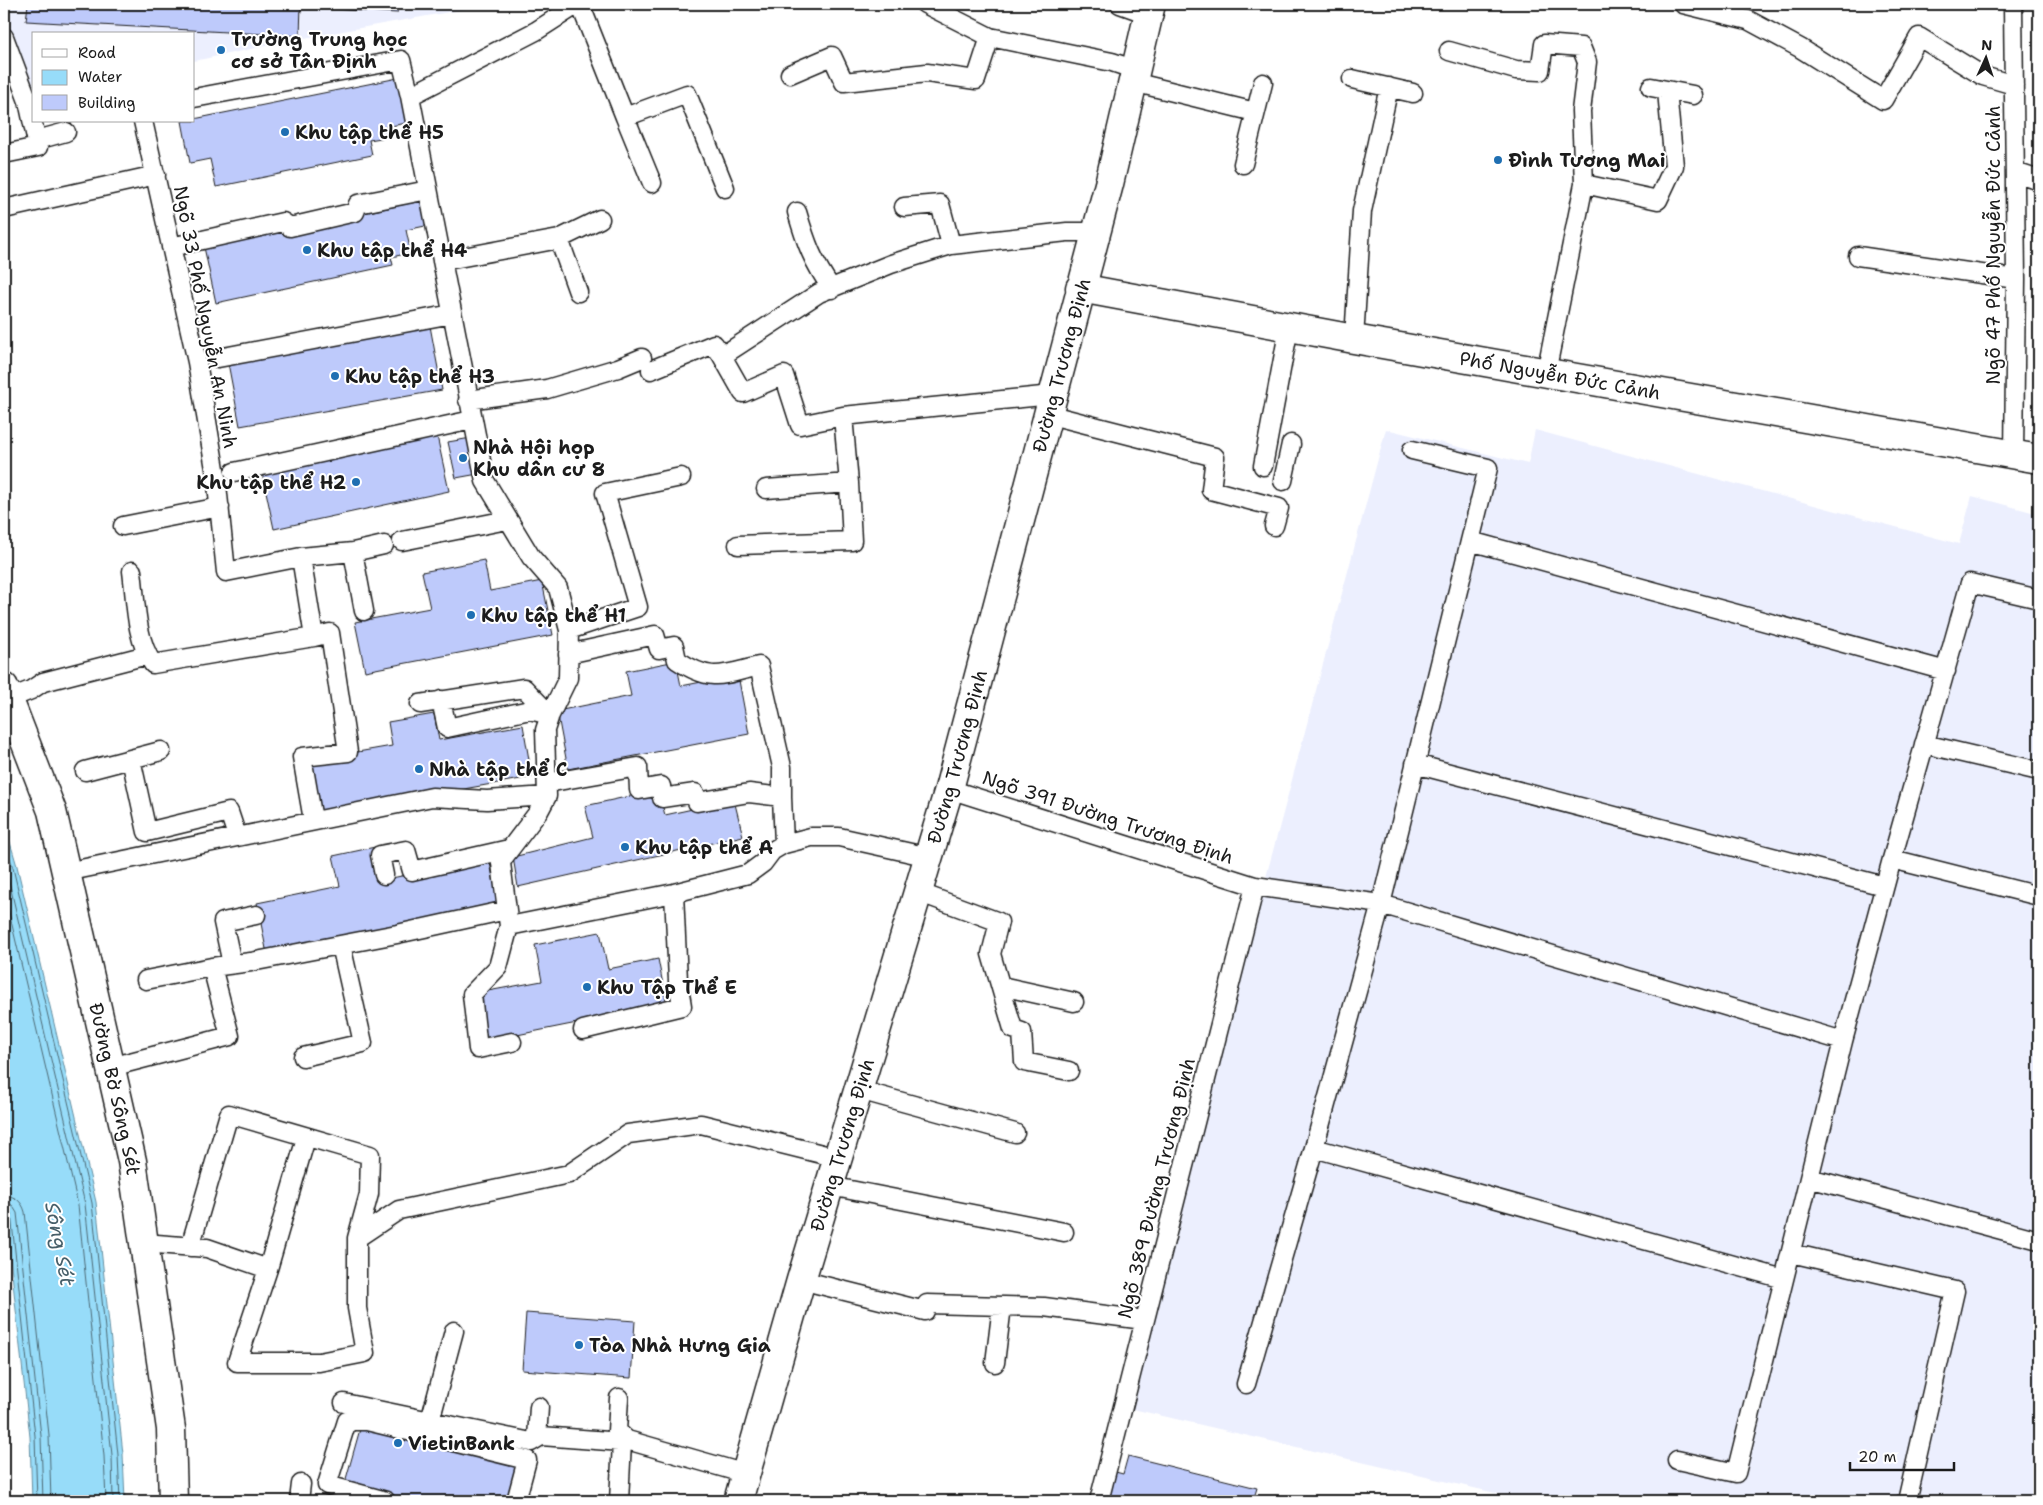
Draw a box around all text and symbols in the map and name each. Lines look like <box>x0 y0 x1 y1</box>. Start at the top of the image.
place label: Trường Trung học cơ sở Tân Định <box>231 27 408 74</box>
legend <box>32 32 195 122</box>
north arrow <box>1960 32 2010 82</box>
text: N <box>1981 36 1993 54</box>
text: Road <box>78 43 116 63</box>
marker: Trường Trung học cơ sở Tân Định <box>215 44 227 56</box>
text: Water <box>78 67 122 87</box>
text: Building <box>78 93 135 113</box>
street label: Ngõ 47 Phố Nguyễn Đức Cảnh <box>1981 105 2006 385</box>
place label: Khu tập thể H5 <box>295 120 444 145</box>
marker: Khu tập thể H5 <box>279 126 291 138</box>
place label: Đình Tương Mai <box>1508 148 1666 173</box>
marker: Đình Tương Mai <box>1492 154 1504 166</box>
street label: Ngõ 33 Phố Nguyễn An Ninh <box>168 184 243 450</box>
place label: Khu tập thể H4 <box>317 238 468 263</box>
marker: Khu tập thể H4 <box>301 244 313 256</box>
street label: Đường Trương Định <box>1027 275 1097 455</box>
street label: Phố Nguyễn Đức Cảnh <box>1458 346 1663 406</box>
place label: Khu tập thể H3 <box>345 364 495 389</box>
marker: Khu tập thể H3 <box>329 370 341 382</box>
place label: Nhà Hội họp Khu dân cư 8 <box>473 435 605 482</box>
marker: Nhà Hội họp Khu dân cư 8 <box>457 452 469 464</box>
place label: Khu tập thể H2 <box>196 470 346 495</box>
marker: Khu tập thể H2 <box>350 476 362 488</box>
place label: Khu tập thể H1 <box>481 603 626 628</box>
marker: Khu tập thể H1 <box>465 609 477 621</box>
street label: Đường Trương Định <box>921 667 993 847</box>
place label: Nhà tập thể C <box>429 757 567 782</box>
marker: Nhà tập thể C <box>413 763 425 775</box>
street label: Ngõ 391 Đường Trương Định <box>979 765 1237 870</box>
place label: Khu tập thể A <box>635 835 773 860</box>
marker: Khu tập thể A <box>619 841 631 853</box>
place label: Khu Tập Thể E <box>597 975 737 1000</box>
marker: Khu Tập Thể E <box>581 981 593 993</box>
street label: Đường Bờ Sông Sét <box>83 1000 146 1177</box>
street label: Đường Trương Định <box>804 1055 880 1235</box>
street label: Ngõ 389 Đường Trương Định <box>1112 1055 1201 1321</box>
water label: Sông Sét <box>39 1200 81 1289</box>
place label: Tòa Nhà Hưng Gia <box>589 1333 771 1358</box>
marker: Tòa Nhà Hưng Gia <box>573 1339 585 1351</box>
place label: VietinBank <box>408 1431 515 1456</box>
marker: VietinBank <box>392 1437 404 1449</box>
scale bar <box>1850 1440 1954 1472</box>
text: 20 m <box>1858 1447 1897 1467</box>

